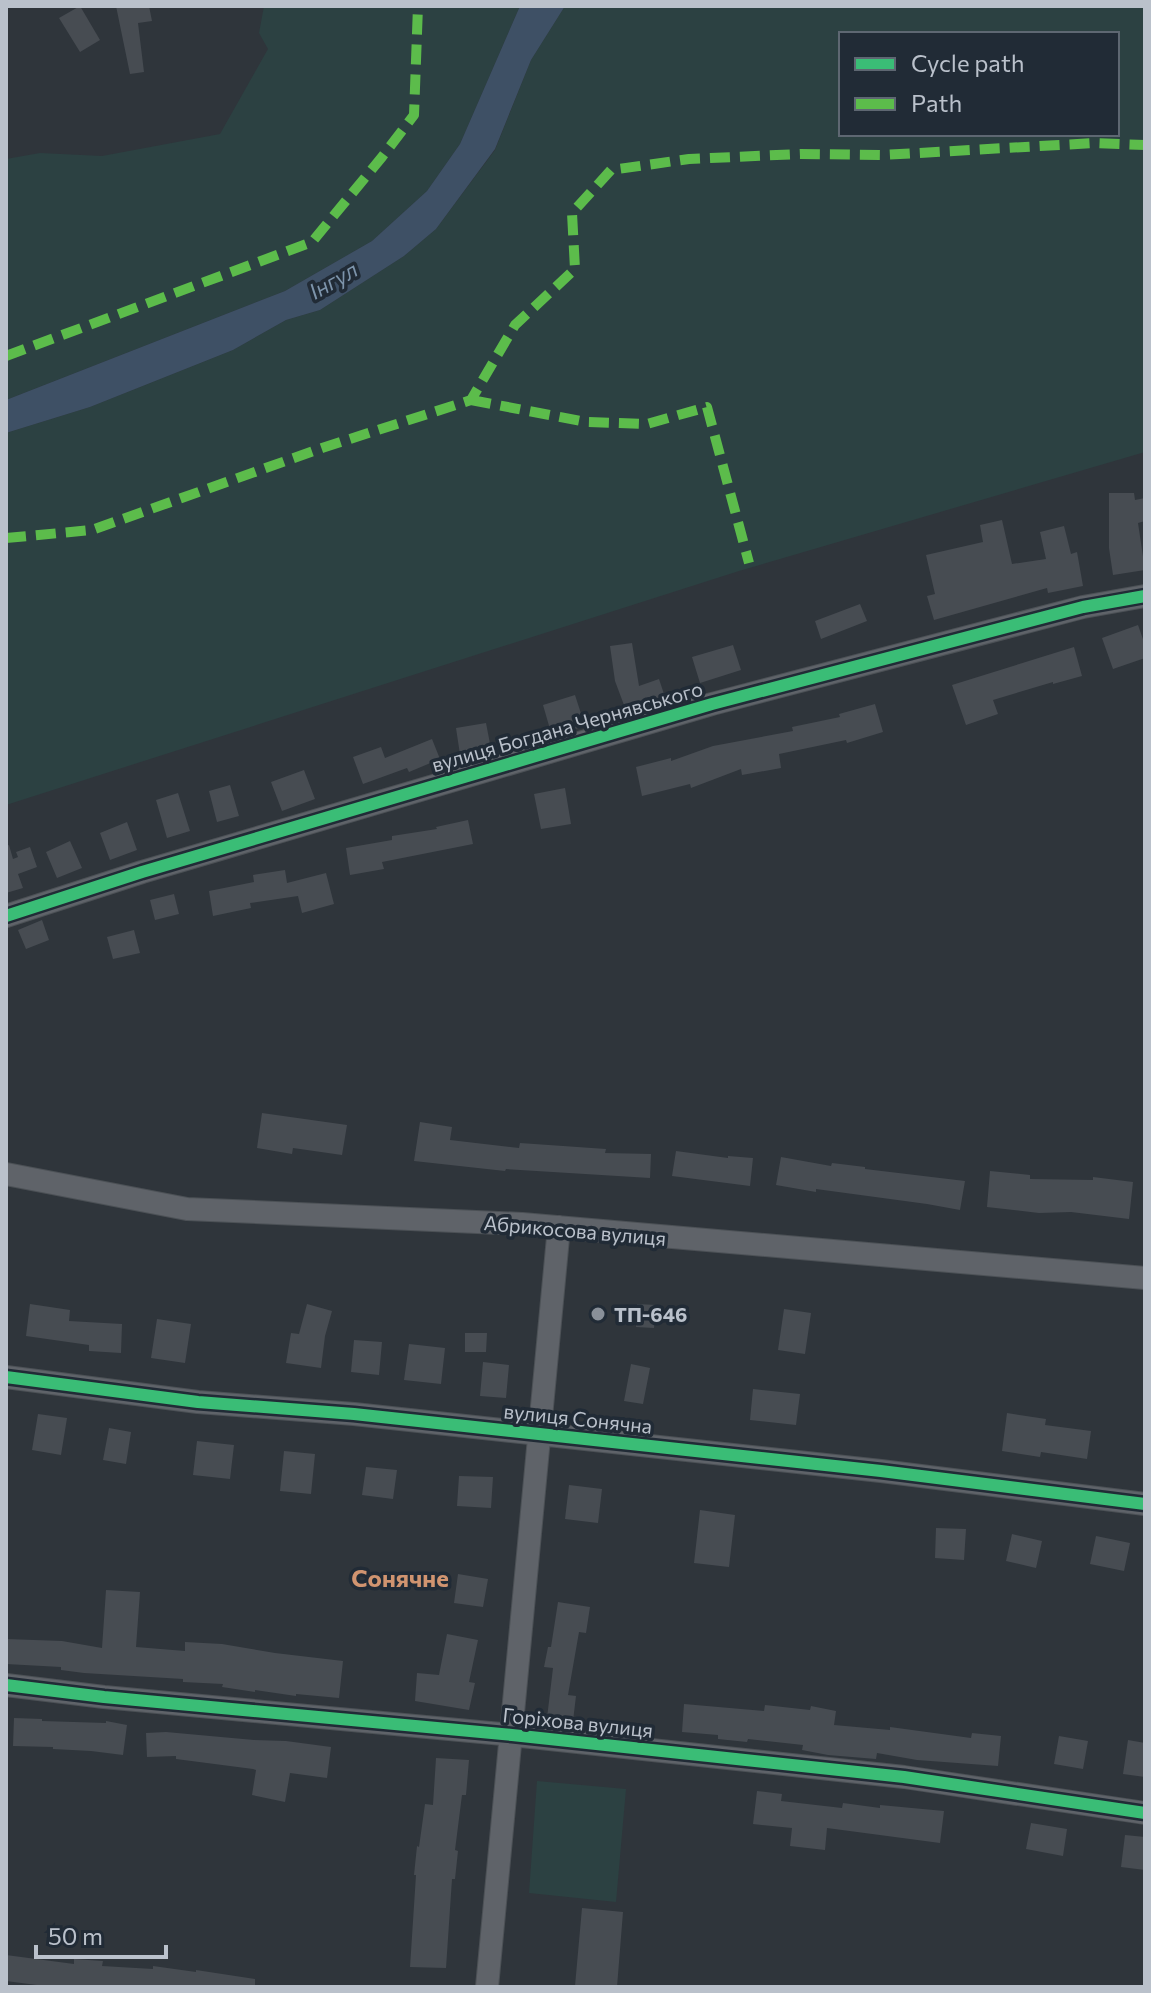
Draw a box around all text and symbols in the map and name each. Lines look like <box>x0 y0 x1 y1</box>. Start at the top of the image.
legend <box>839 32 1119 136</box>
text: Cycle path <box>911 48 1025 77</box>
text: Path <box>911 88 962 117</box>
water label: Інгул <box>304 255 362 305</box>
street label: вулиця Богдана Чернявського <box>429 676 705 776</box>
street label: Абрикосова вулиця <box>483 1210 667 1250</box>
place label: ТП-646 <box>614 1302 687 1326</box>
marker: ТП-646 <box>589 1305 607 1323</box>
street label: вулиця Сонячна <box>503 1398 653 1438</box>
district label: Сонячне <box>351 1563 449 1592</box>
street label: Горіхова вулиця <box>502 1702 654 1742</box>
scale bar <box>36 1909 166 1959</box>
text: 50 m <box>48 1921 103 1950</box>

